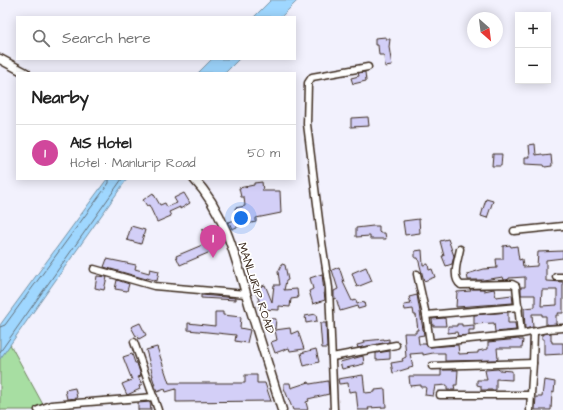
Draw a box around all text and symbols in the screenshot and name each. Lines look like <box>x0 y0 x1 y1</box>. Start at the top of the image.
north arrow <box>467 12 503 48</box>
map controls <box>515 12 551 84</box>
button: + <box>515 12 551 48</box>
search box <box>16 16 296 60</box>
icon: search <box>30 27 52 49</box>
text: Search here <box>62 28 151 49</box>
button: − <box>515 48 551 84</box>
text: Nearby <box>32 86 89 110</box>
text: AIS Hotel <box>70 133 132 154</box>
text: 1 <box>44 144 46 162</box>
text: 50 m <box>247 144 280 162</box>
text: Hotel · Manlurip Road <box>70 154 196 172</box>
your location <box>231 208 251 228</box>
pin: 1 <box>200 225 226 258</box>
street label: MANLURIP ROAD <box>233 240 279 336</box>

